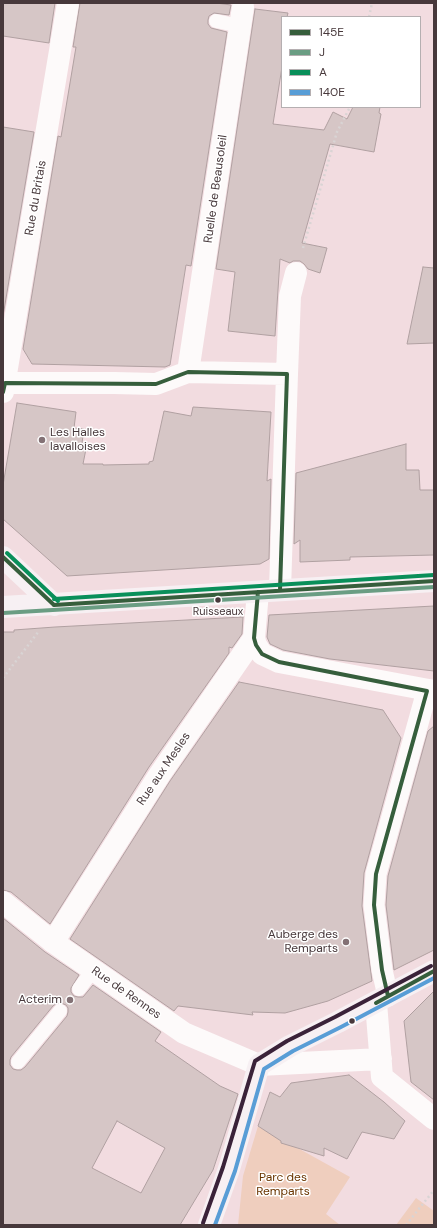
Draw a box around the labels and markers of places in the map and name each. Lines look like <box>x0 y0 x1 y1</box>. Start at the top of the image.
place label: Les Halles lavalloises <box>50 426 106 454</box>
marker: Les Halles lavalloises <box>37 435 47 445</box>
marker: Ruisseaux <box>213 595 223 605</box>
place label: Ruisseaux <box>193 605 243 619</box>
place label: Auberge des Remparts <box>268 928 338 956</box>
marker: Auberge des Remparts <box>341 937 351 947</box>
place label: Acterim <box>18 993 62 1007</box>
marker: Acterim <box>65 995 75 1005</box>
unlabelled marker <box>347 1016 357 1026</box>

